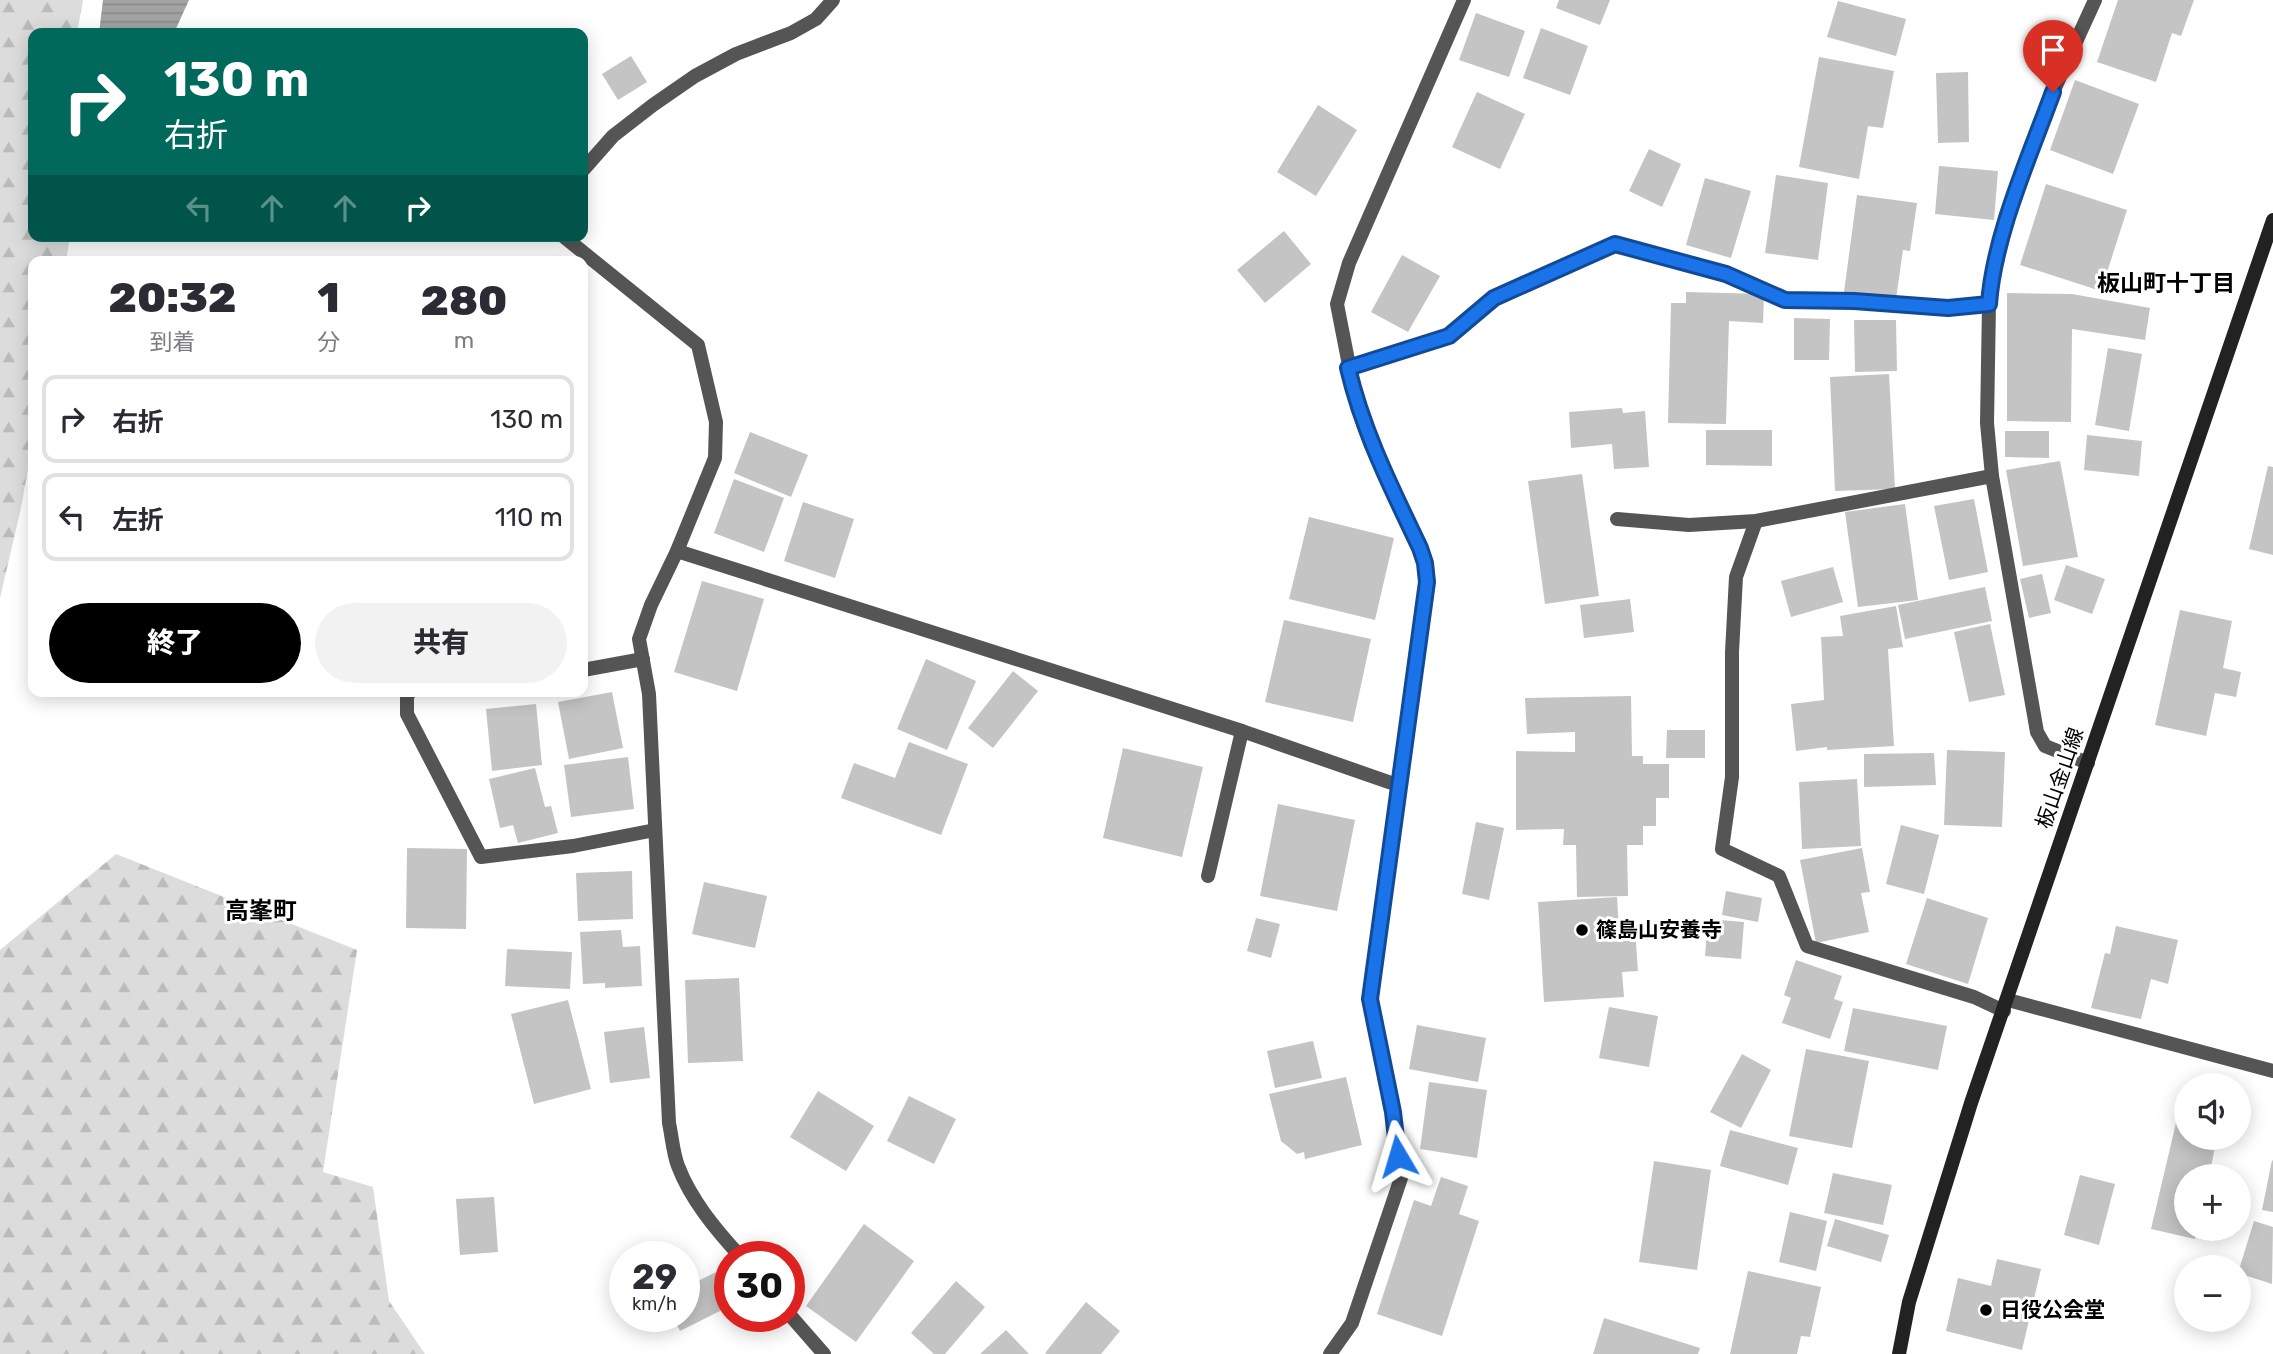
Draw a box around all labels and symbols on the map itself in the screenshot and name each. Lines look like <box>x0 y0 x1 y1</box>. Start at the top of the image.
pin <box>2023 20 2083 92</box>
district label: 板山町十丁目 <box>2097 269 2235 297</box>
street label: 板山金山線 <box>2031 724 2088 832</box>
district label: 高峯町 <box>225 897 297 925</box>
place label: 篠島山安養寺 <box>1596 917 1722 942</box>
marker: 篠島山安養寺 <box>1574 922 1590 938</box>
position arrow <box>1361 1119 1435 1193</box>
speed limit sign: 30 <box>714 1241 805 1332</box>
place label: 日役公会堂 <box>2000 1297 2105 1322</box>
marker: 日役公会堂 <box>1978 1302 1994 1318</box>

